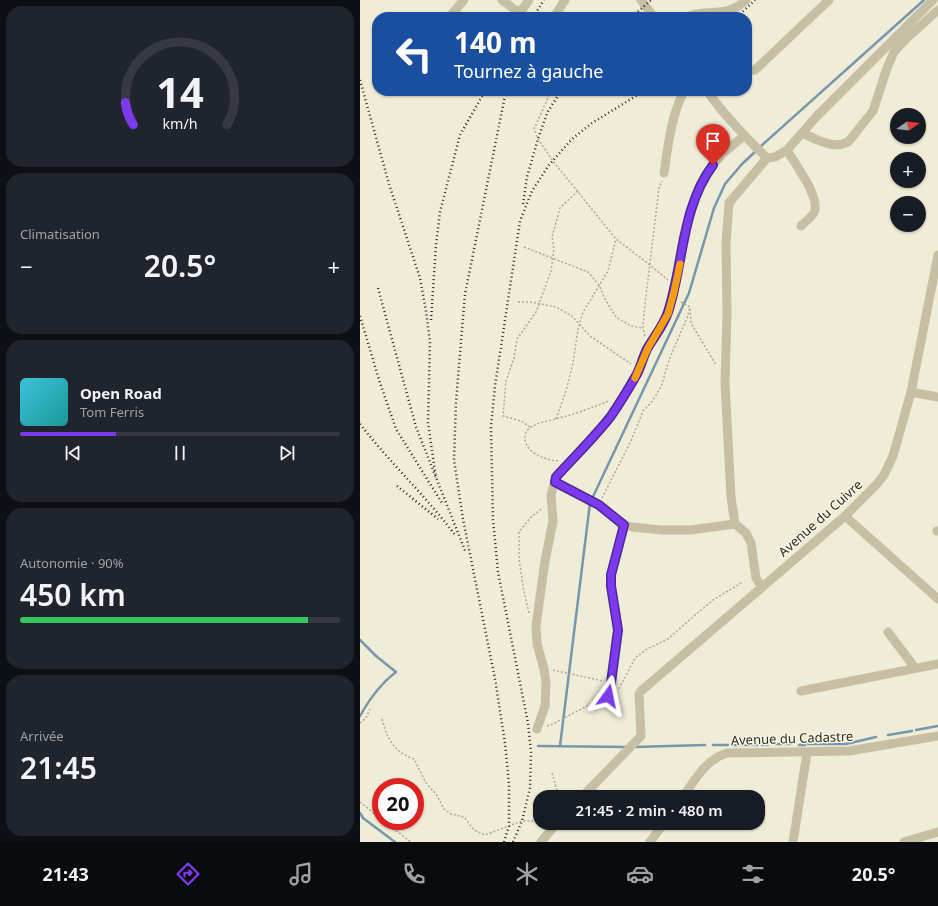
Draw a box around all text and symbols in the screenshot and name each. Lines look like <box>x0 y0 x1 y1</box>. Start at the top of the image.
text: 140 m <box>454 23 537 61</box>
icon: left <box>388 28 440 80</box>
text: Tournez à gauche <box>454 59 603 83</box>
text: 14 <box>156 63 204 119</box>
north arrow <box>890 108 926 144</box>
map controls <box>890 108 926 232</box>
text: km/h <box>162 113 198 132</box>
pin <box>696 124 730 165</box>
icon: arrive <box>702 130 724 152</box>
button: + <box>890 152 926 188</box>
button: − <box>890 196 926 232</box>
text: Climatisation <box>20 225 100 243</box>
text: 20.5° <box>144 245 216 286</box>
text: − <box>20 251 33 281</box>
text: + <box>327 251 340 281</box>
text: Open Road <box>80 383 162 403</box>
text: Tom Ferris <box>80 403 144 421</box>
icon: previous <box>62 442 84 464</box>
icon: pause <box>169 442 191 464</box>
icon: next <box>276 442 298 464</box>
street label: Avenue du Cuivre <box>774 475 866 561</box>
text: Autonomie · 90% <box>20 554 124 572</box>
text: 450 km <box>20 574 126 615</box>
position arrow <box>587 675 629 717</box>
text: Arrivée <box>20 727 64 745</box>
street label: Avenue du Cadastre <box>730 727 854 749</box>
text: 21:45 <box>20 747 97 788</box>
speed limit sign: 20 <box>372 778 424 830</box>
text: 21:45 · 2 min · 480 m <box>575 800 723 820</box>
icon: directions <box>174 860 202 888</box>
icon: music <box>287 860 315 888</box>
icon: phone <box>400 860 428 888</box>
icon: climate <box>513 860 541 888</box>
icon: car <box>626 860 654 888</box>
icon: filters <box>739 860 767 888</box>
text: 21:43 <box>43 862 89 886</box>
text: 20.5° <box>852 862 895 886</box>

